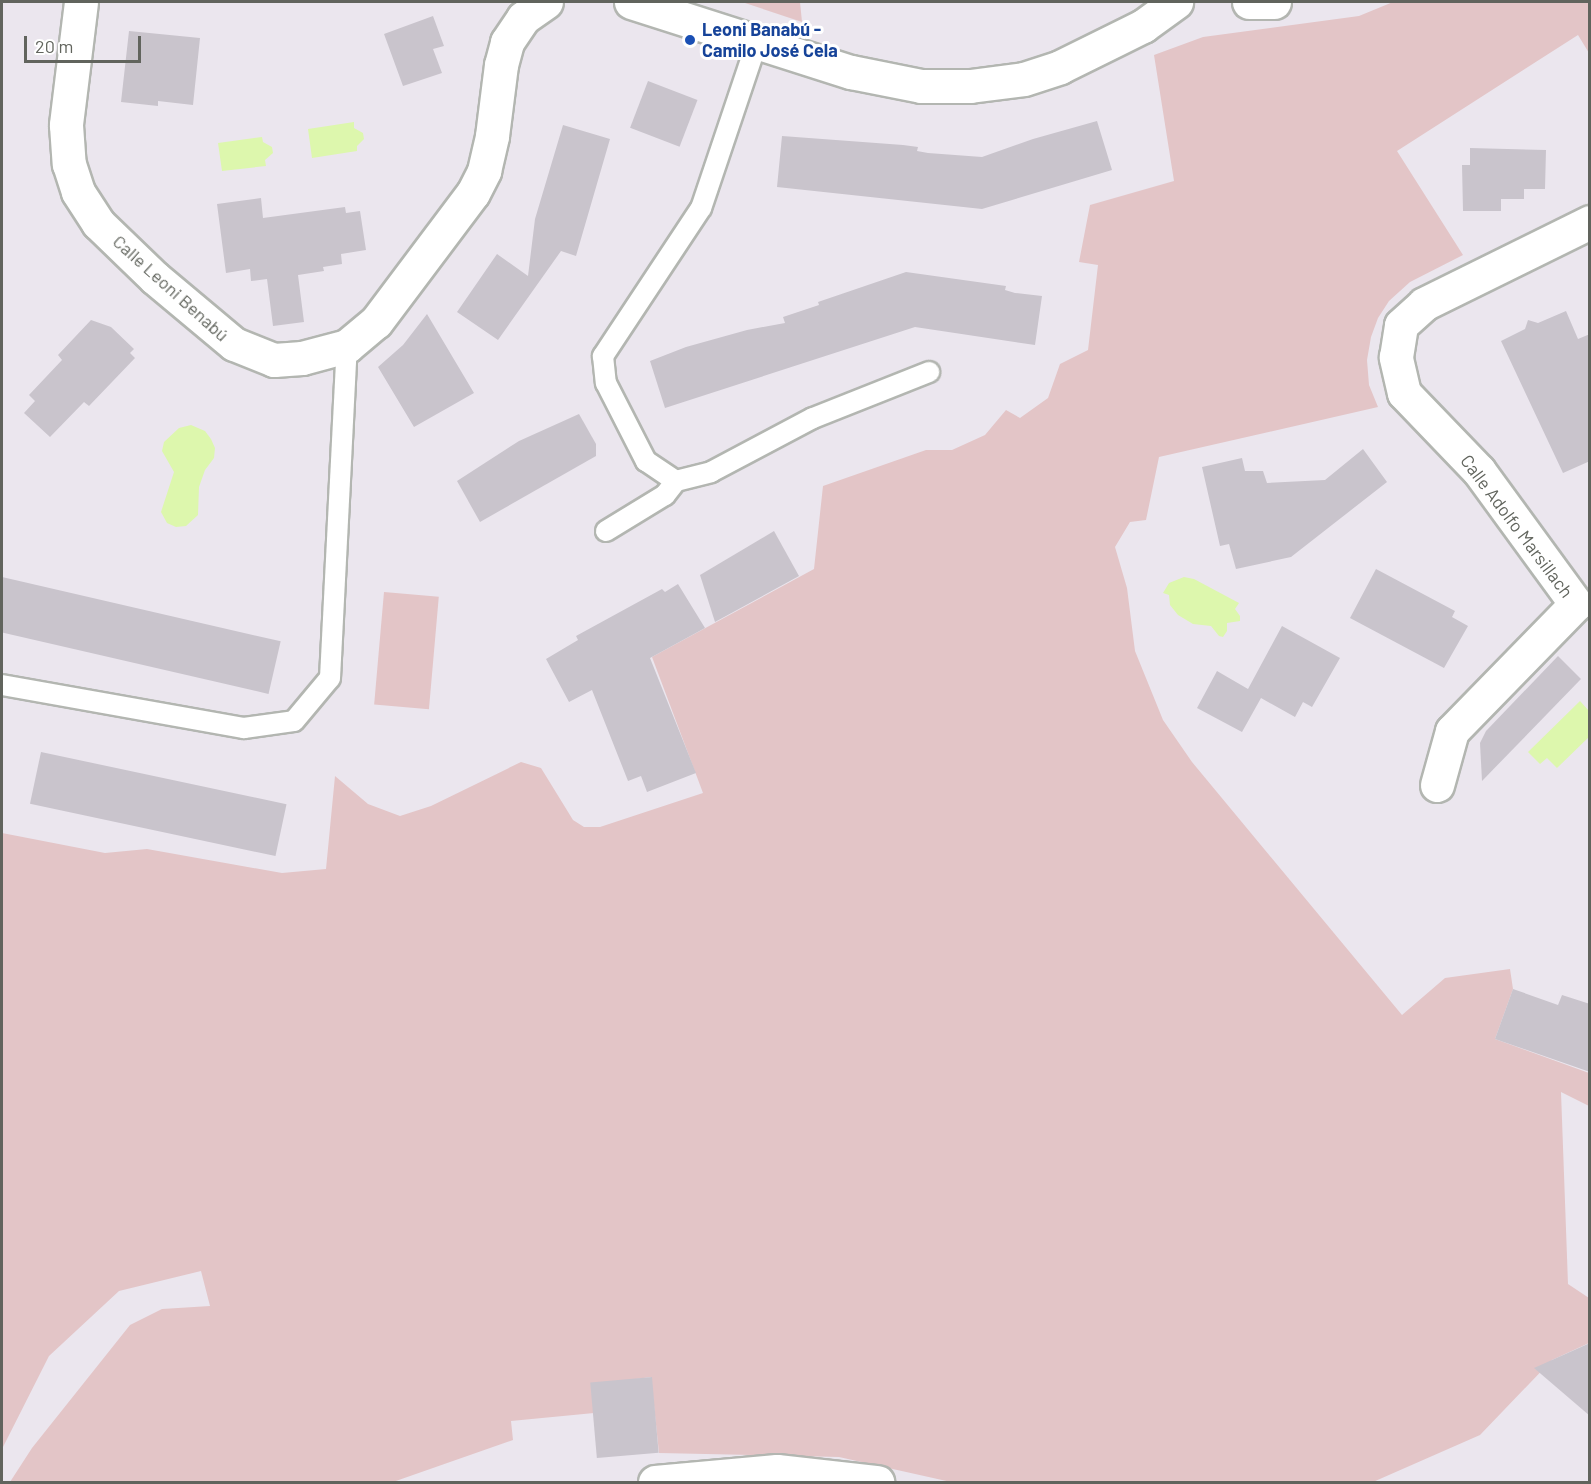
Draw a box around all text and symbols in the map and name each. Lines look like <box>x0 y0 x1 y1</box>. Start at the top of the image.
place label: Leoni Banabú - Camilo José Cela <box>702 19 838 62</box>
scale bar <box>27 24 144 62</box>
marker: Leoni Banabú - Camilo José Cela <box>683 33 697 47</box>
text: 20 m <box>35 35 73 57</box>
street label: Calle Leoni Benabú <box>109 230 233 346</box>
street label: Calle Adolfo Marsillach <box>1456 450 1578 602</box>

